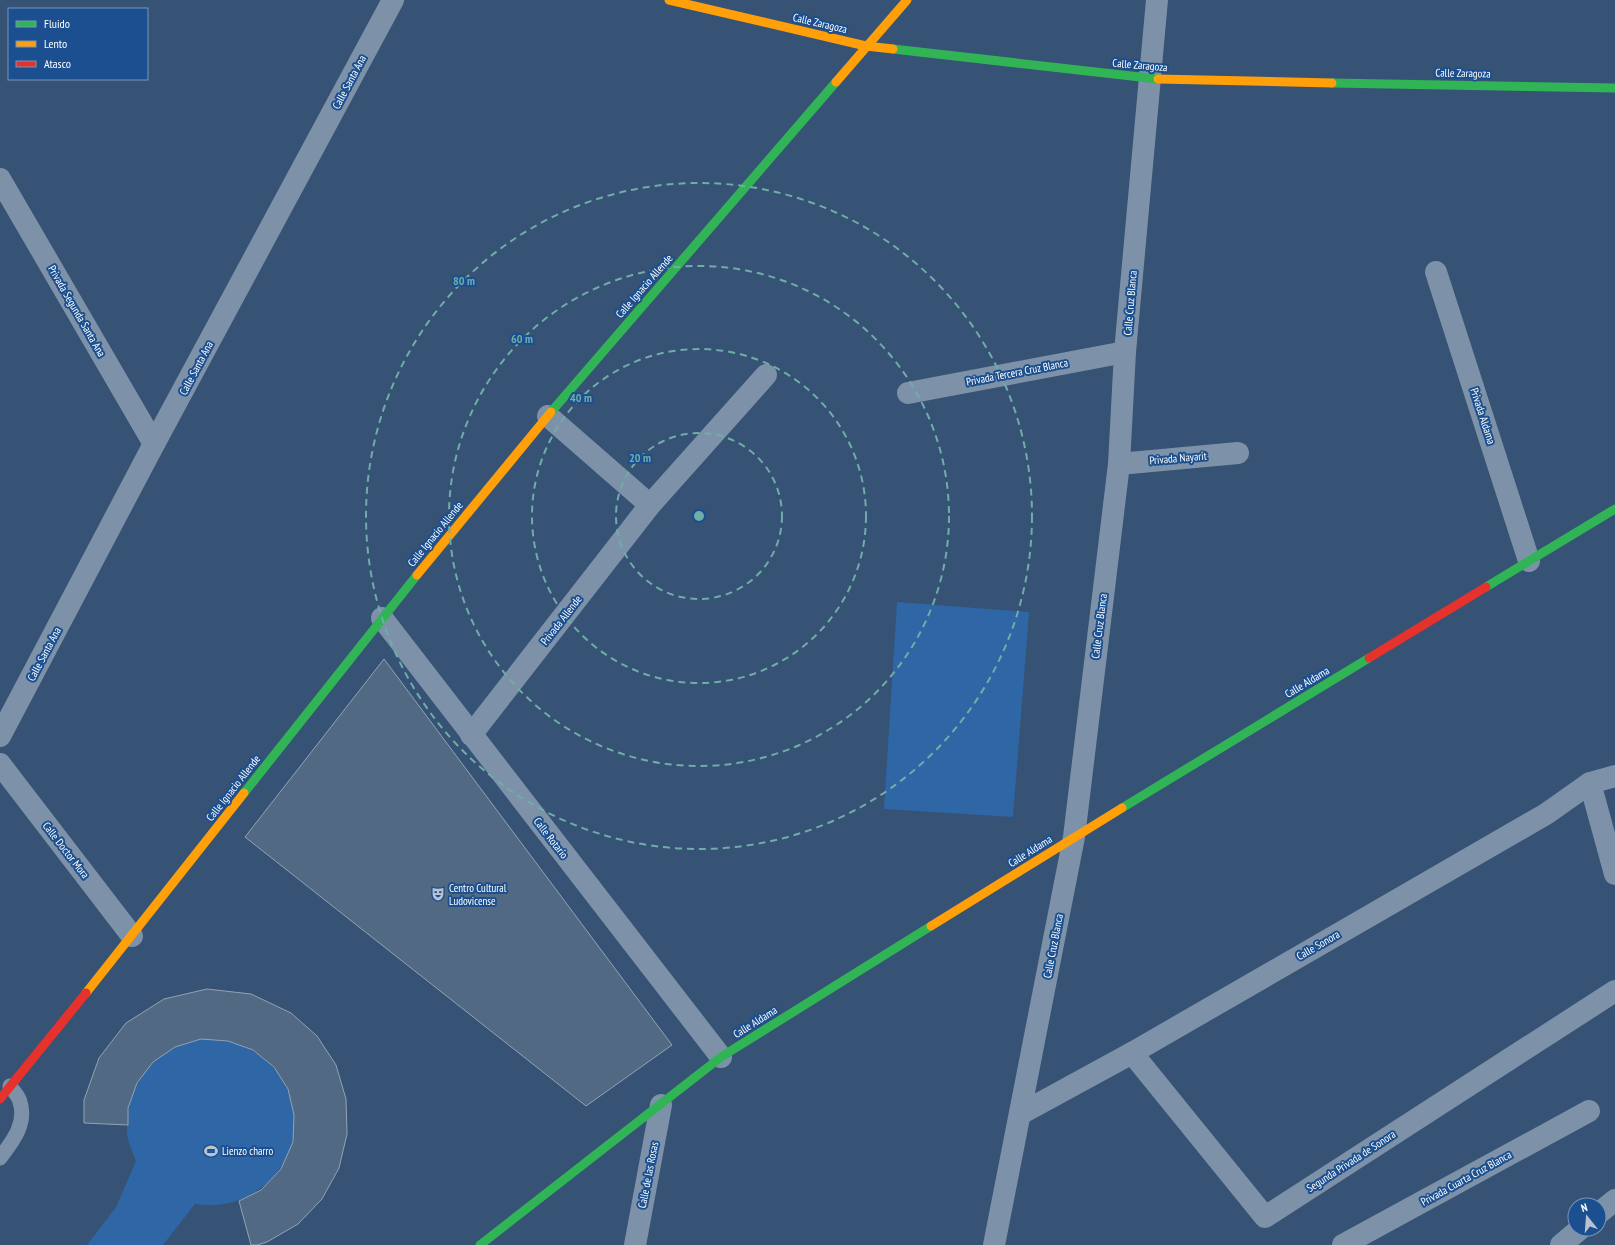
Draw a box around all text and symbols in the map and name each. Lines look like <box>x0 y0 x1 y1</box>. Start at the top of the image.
legend <box>8 8 148 80</box>
street label: Calle Zaragoza <box>791 10 849 36</box>
text: Fluido <box>44 16 70 31</box>
text: Lento <box>44 36 67 51</box>
street label: Calle Santa Ana <box>329 53 369 111</box>
text: Atasco <box>44 56 71 71</box>
street label: Calle Zaragoza <box>1112 56 1168 74</box>
street label: Calle Zaragoza <box>1435 66 1491 80</box>
street label: Calle Ignacio Allende <box>612 251 676 321</box>
street label: Privada Segunda Santa Ana <box>45 263 109 359</box>
street label: Calle Cruz Blanca <box>1120 270 1140 336</box>
text: 80 m <box>453 273 475 288</box>
text: 60 m <box>511 331 533 346</box>
street label: Calle Santa Ana <box>176 339 216 397</box>
street label: Privada Tercera Cruz Blanca <box>965 355 1069 389</box>
street label: Privada Aldama <box>1467 386 1499 446</box>
text: 40 m <box>570 390 592 405</box>
street label: Privada Nayarit <box>1149 449 1207 467</box>
text: 20 m <box>629 450 651 465</box>
street label: Calle Ignacio Allende <box>404 498 466 569</box>
centre of rings <box>692 509 706 523</box>
street label: Privada Allende <box>537 592 585 648</box>
street label: Calle Cruz Blanca <box>1088 593 1110 659</box>
street label: Calle Santa Ana <box>24 625 64 683</box>
street label: Calle Aldama <box>1282 663 1332 701</box>
street label: Calle Ignacio Allende <box>203 752 263 824</box>
street label: Calle Rotario <box>531 815 572 862</box>
street label: Calle Doctor Mora <box>40 819 92 881</box>
street label: Calle Aldama <box>1005 832 1055 870</box>
place label: Centro Cultural Ludovicense <box>449 881 507 908</box>
theatre icon: Centro Cultural Ludovicense <box>430 886 446 902</box>
street label: Calle Cruz Blanca <box>1040 913 1066 979</box>
street label: Calle Sonora <box>1294 927 1342 963</box>
street label: Calle Aldama <box>730 1003 780 1041</box>
street label: Segunda Privada de Sonora <box>1304 1127 1398 1195</box>
street label: Calle de las Rosas <box>635 1140 661 1209</box>
sports icon: Lienzo charro <box>203 1143 219 1159</box>
place label: Lienzo charro <box>222 1144 273 1158</box>
street label: Privada Cuarta Cruz Blanca <box>1418 1147 1514 1209</box>
north arrow <box>1567 1197 1607 1237</box>
text: N <box>1579 1200 1589 1215</box>

